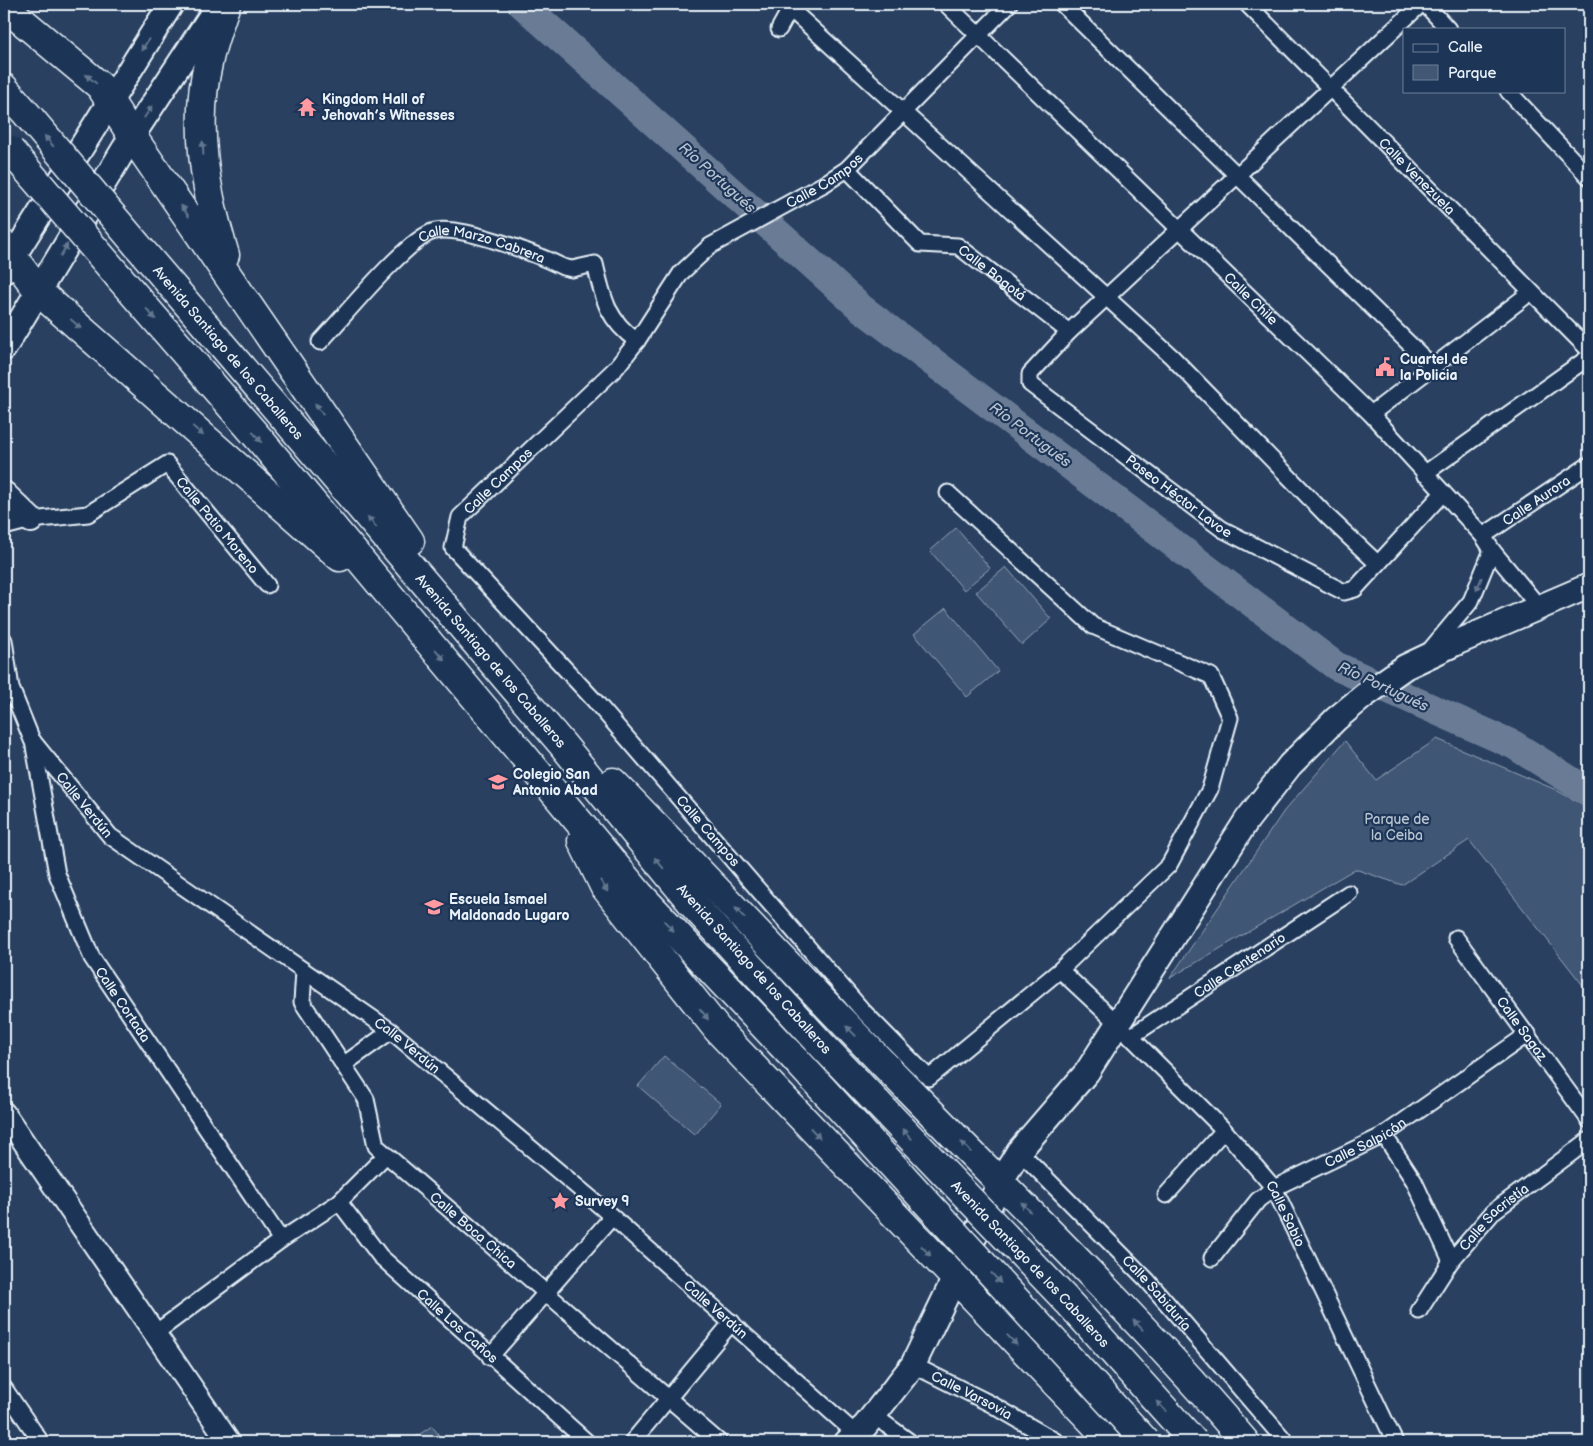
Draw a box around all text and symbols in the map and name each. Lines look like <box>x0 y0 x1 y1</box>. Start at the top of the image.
legend <box>1403 28 1566 92</box>
text: Calle <box>1448 38 1483 57</box>
one-way arrow <box>141 39 150 52</box>
text: Parque <box>1448 64 1497 83</box>
one-way arrow <box>85 73 98 84</box>
place label: Kingdom Hall of Jehovah’s Witnesses <box>322 91 455 124</box>
temple icon: Kingdom Hall of Jehovah’s Witnesses <box>296 96 318 118</box>
one-way arrow <box>143 105 153 118</box>
one-way arrow <box>44 134 55 147</box>
street label: Calle Venezuela <box>1375 134 1459 218</box>
water label: Río Portugués <box>675 138 760 218</box>
one-way arrow <box>198 139 206 155</box>
street label: Calle Campos <box>783 149 866 212</box>
one-way arrow <box>180 204 190 218</box>
street label: Calle Marzo Cabrera <box>415 222 548 267</box>
street label: Calle Bogotá <box>955 241 1030 304</box>
one-way arrow <box>59 244 68 257</box>
street label: Avenida Santiago de los Caballeros <box>150 262 307 443</box>
street label: Calle Chile <box>1221 268 1282 328</box>
one-way arrow <box>145 307 156 320</box>
one-way arrow <box>69 319 82 330</box>
place label: Cuartel de la Policia <box>1400 351 1468 384</box>
public building icon: Cuartel de la Policia <box>1374 356 1396 378</box>
water label: Río Portugués <box>985 398 1075 472</box>
one-way arrow <box>314 402 324 416</box>
one-way arrow <box>192 425 204 437</box>
one-way arrow <box>251 430 263 442</box>
street label: Calle Campos <box>460 444 536 518</box>
street label: Paseo Héctor Lavoe <box>1123 451 1235 541</box>
street label: Calle Aurora <box>1499 472 1573 529</box>
street label: Calle Patio Moreno <box>173 473 263 577</box>
one-way arrow <box>367 516 378 529</box>
street label: Avenida Santiago de los Caballeros <box>412 570 570 751</box>
one-way arrow <box>1474 577 1482 592</box>
one-way arrow <box>434 649 445 662</box>
water label: Río Portugués <box>1335 658 1432 716</box>
place label: Colegio San Antonio Abad <box>512 766 598 799</box>
street label: Calle Verdún <box>53 768 116 841</box>
school or university icon: Colegio San Antonio Abad <box>487 771 509 793</box>
street label: Calle Campos <box>673 792 744 870</box>
park label: Parque de la Ceiba <box>1364 811 1430 844</box>
one-way arrow <box>654 857 665 870</box>
one-way arrow <box>599 879 609 892</box>
street label: Avenida Santiago de los Caballeros <box>673 880 835 1058</box>
place label: Escuela Ismael Maldonado Lugaro <box>449 891 569 924</box>
school or university icon: Escuela Ismael Maldonado Lugaro <box>423 896 445 918</box>
one-way arrow <box>734 907 746 919</box>
one-way arrow <box>663 920 675 932</box>
street label: Calle Centenario <box>1190 929 1289 1001</box>
street label: Calle Cortada <box>92 963 154 1045</box>
street label: Calle Sagaz <box>1493 993 1551 1064</box>
one-way arrow <box>699 1007 710 1020</box>
street label: Calle Verdún <box>371 1014 444 1077</box>
one-way arrow <box>846 1025 858 1037</box>
street label: Calle Salpicón <box>1322 1114 1409 1171</box>
one-way arrow <box>809 1126 821 1138</box>
one-way arrow <box>901 1128 913 1140</box>
one-way arrow <box>960 1141 972 1153</box>
street label: Avenida Santiago de los Caballeros <box>948 1177 1113 1351</box>
street label: Calle Sabio <box>1263 1177 1309 1249</box>
street label: Calle Sacristía <box>1455 1180 1532 1254</box>
street label: Calle Boca Chica <box>427 1188 520 1272</box>
place icon: Survey 9 <box>549 1190 571 1212</box>
place label: Survey 9 <box>575 1193 629 1210</box>
one-way arrow <box>1020 1202 1032 1214</box>
one-way arrow <box>920 1244 932 1256</box>
street label: Calle Sabiduría <box>1119 1252 1195 1334</box>
one-way arrow <box>990 1272 1002 1284</box>
street label: Calle Verdún <box>680 1276 751 1342</box>
street label: Calle Los Caños <box>413 1285 502 1366</box>
one-way arrow <box>1132 1320 1144 1332</box>
one-way arrow <box>1006 1333 1018 1345</box>
street label: Calle Varsovia <box>928 1367 1016 1423</box>
one-way arrow <box>1156 1400 1167 1413</box>

